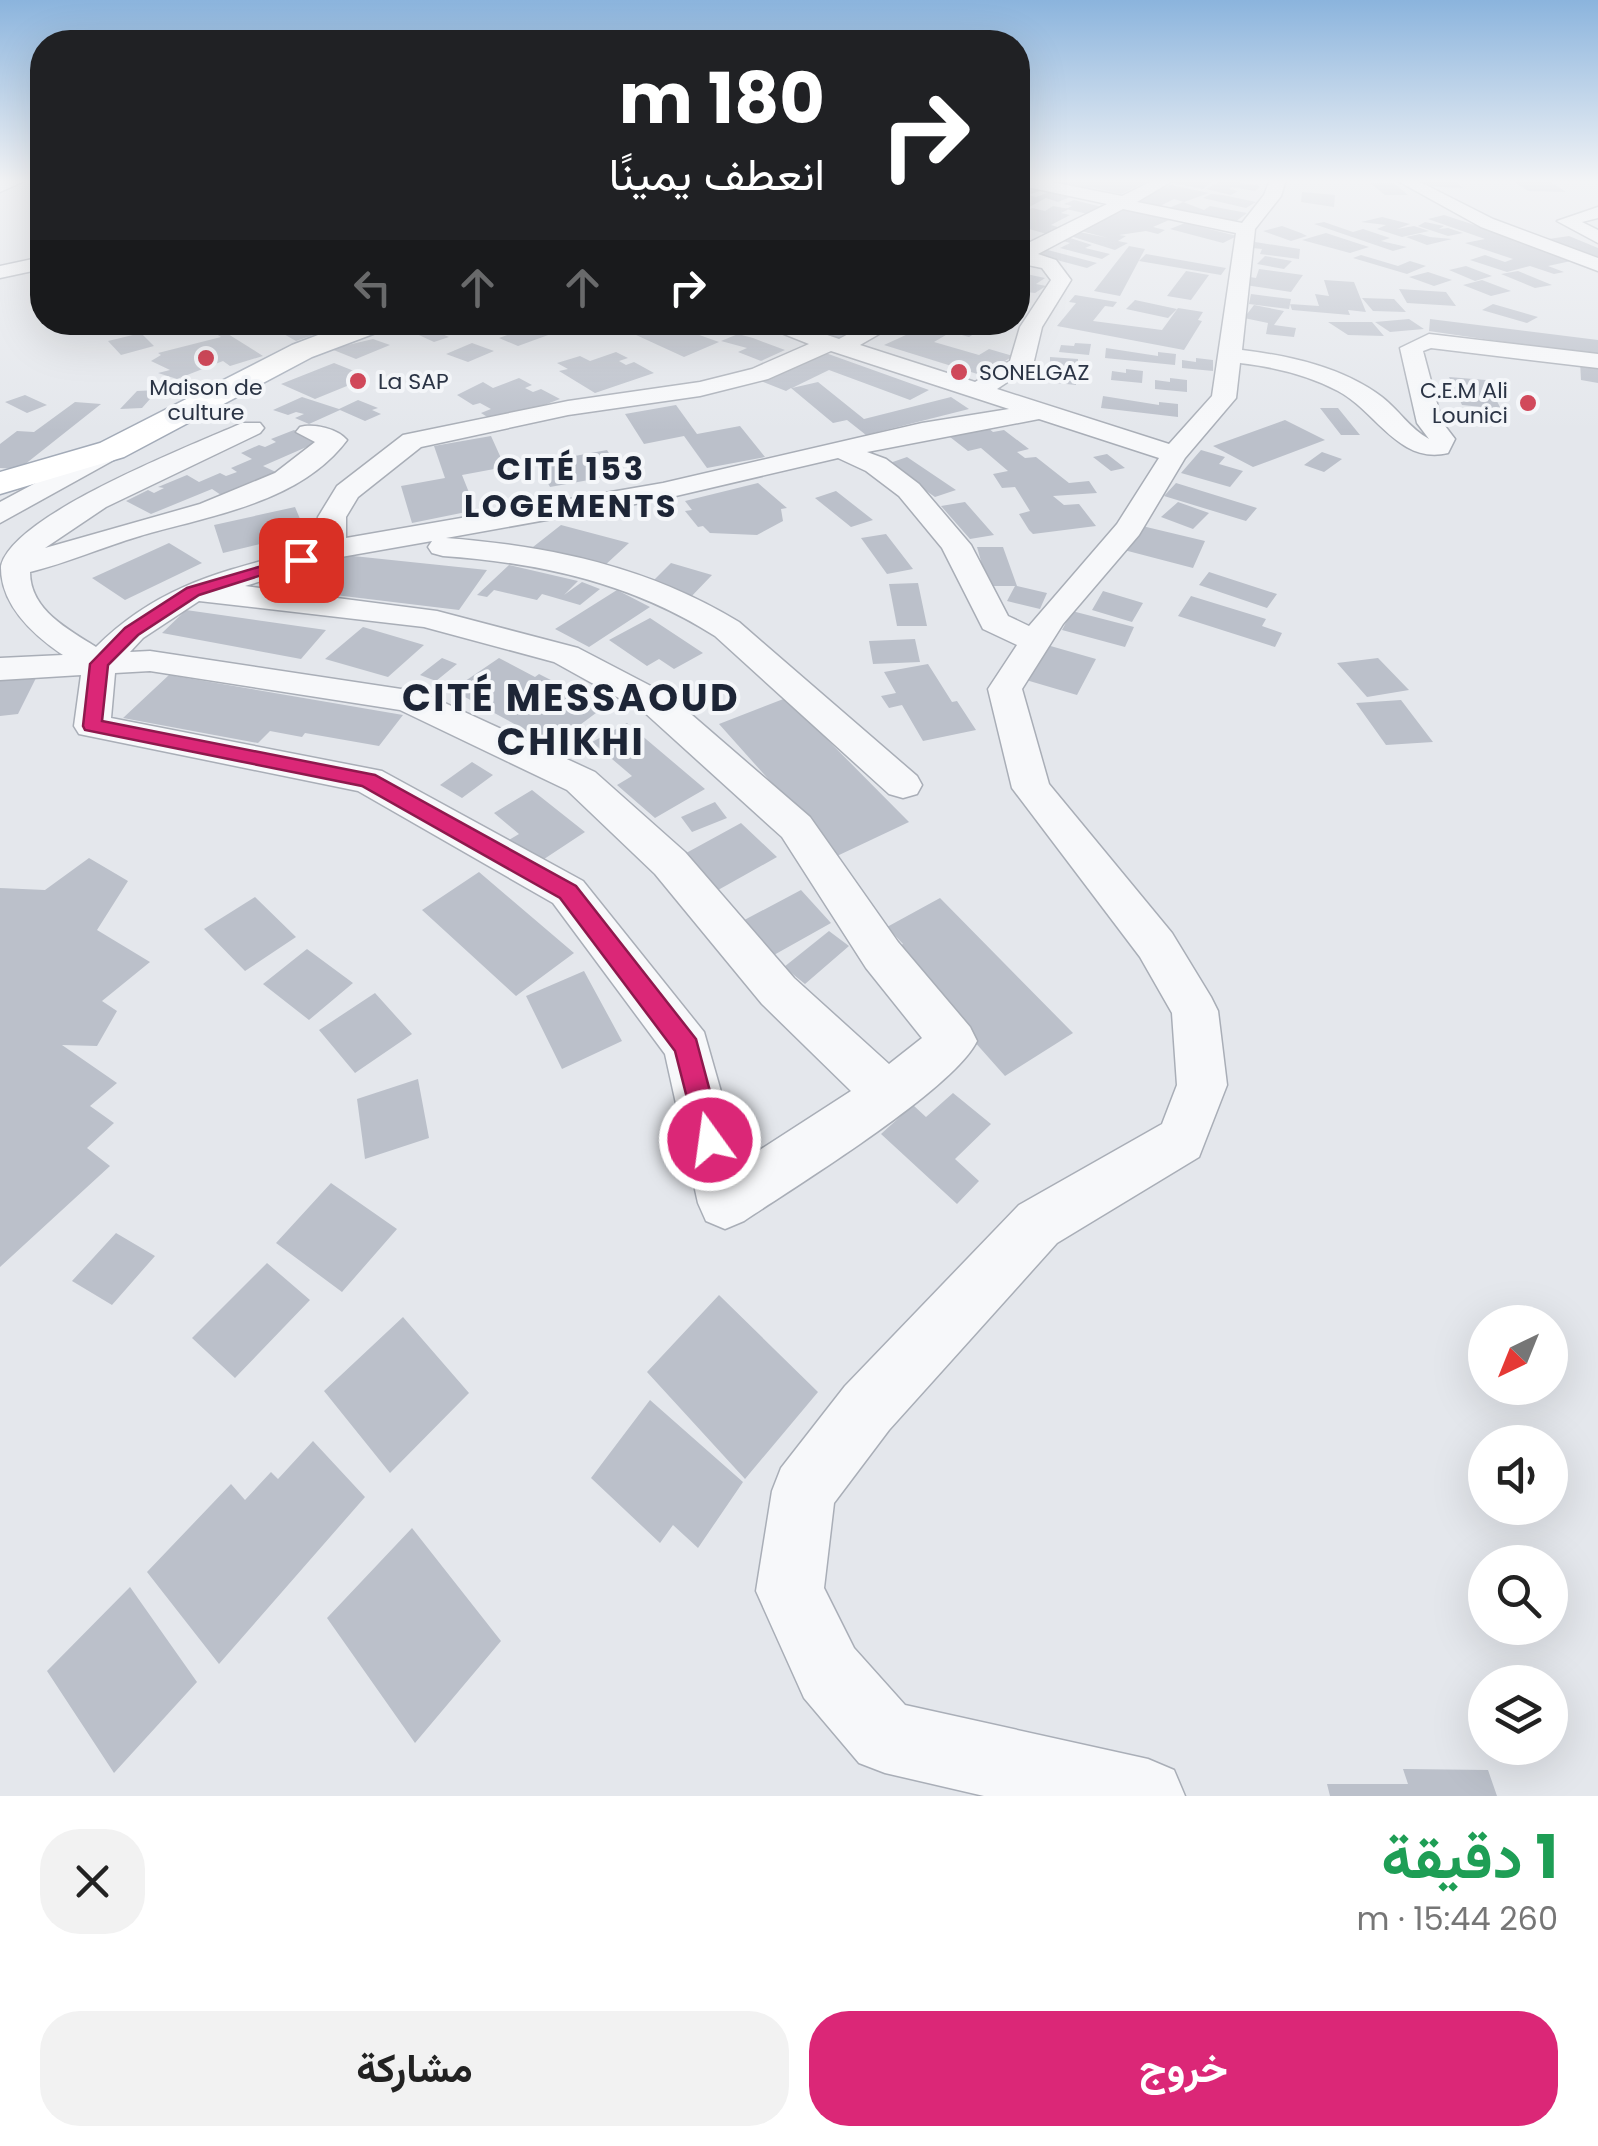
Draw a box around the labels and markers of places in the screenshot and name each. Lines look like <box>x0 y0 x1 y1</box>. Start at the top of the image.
marker: Maison de culture <box>195 347 217 369</box>
place label: SONELGAZ <box>979 357 1089 388</box>
marker: SONELGAZ <box>948 361 970 383</box>
place label: La SAP <box>378 366 449 397</box>
marker: La SAP <box>347 370 369 392</box>
place label: Maison de culture <box>149 372 263 428</box>
place label: C.E.M Ali Lounici <box>1420 375 1508 431</box>
marker: C.E.M Ali Lounici <box>1517 392 1539 414</box>
pin <box>259 518 344 603</box>

